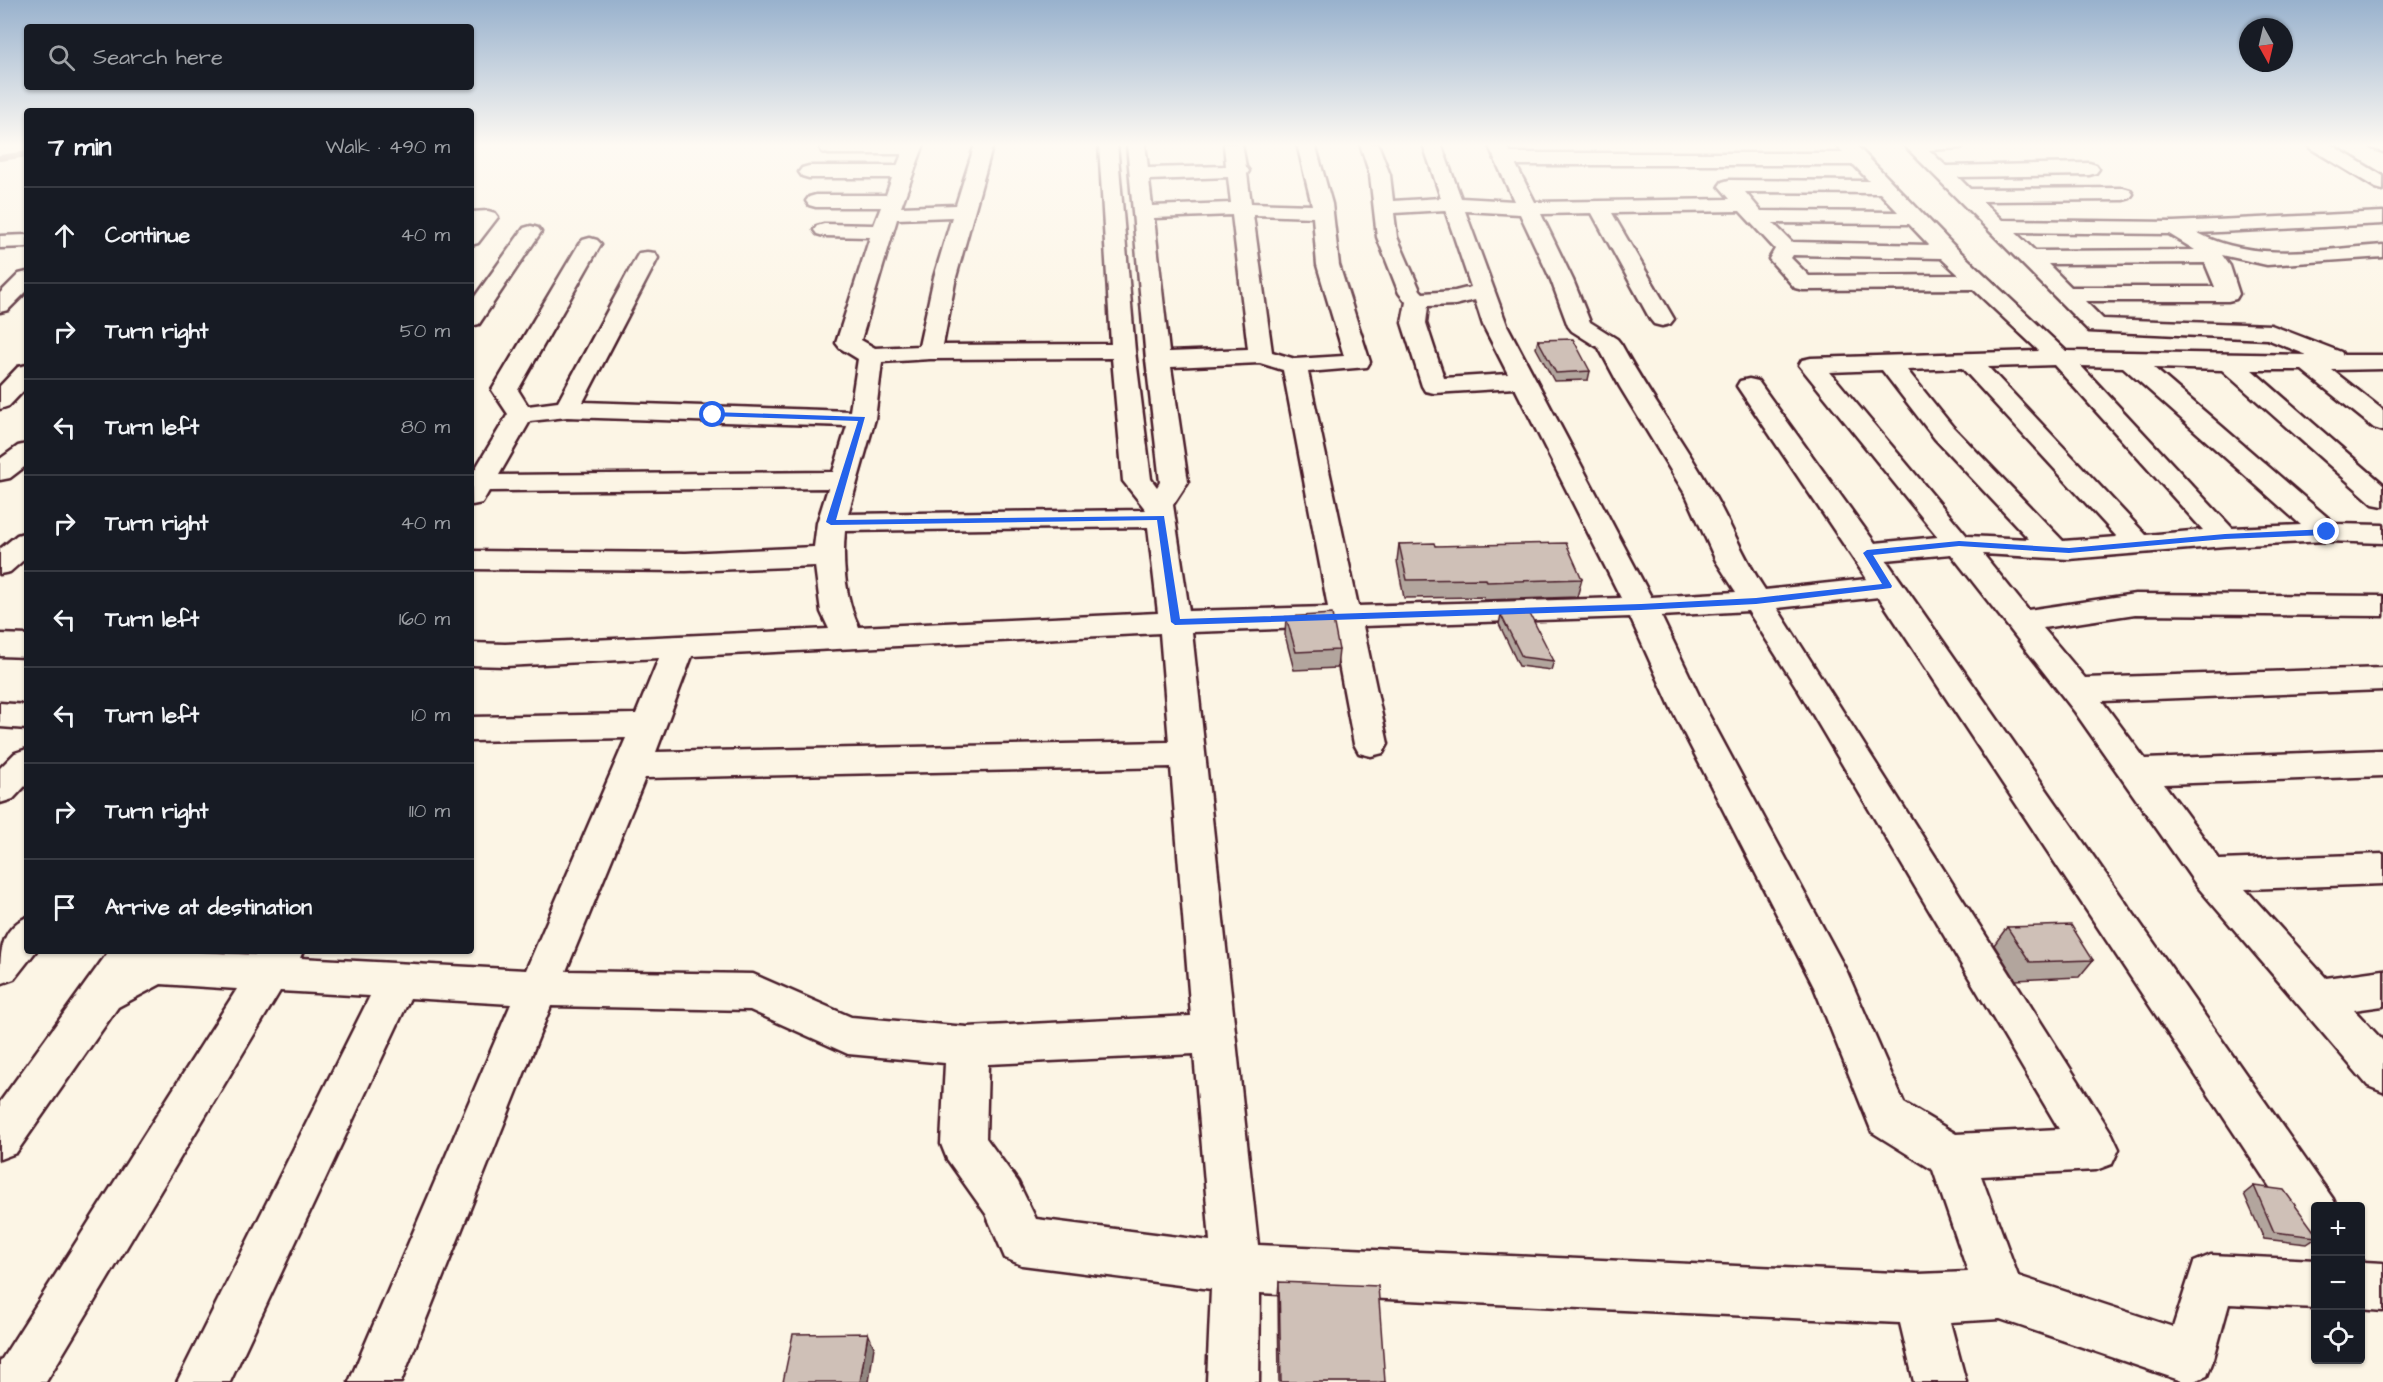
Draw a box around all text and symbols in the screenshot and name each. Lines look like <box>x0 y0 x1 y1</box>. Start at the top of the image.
north arrow <box>2239 18 2293 72</box>
search box <box>24 24 474 90</box>
icon: search <box>45 41 78 74</box>
text: Search here <box>93 42 223 73</box>
text: 7 min <box>48 129 112 165</box>
text: Walk · 490 m <box>326 133 450 161</box>
icon: ahead <box>48 219 81 252</box>
text: Continue <box>105 220 190 251</box>
text: 40 m <box>400 221 450 249</box>
icon: right <box>48 315 81 348</box>
text: Turn right <box>105 316 208 347</box>
text: 50 m <box>400 317 450 345</box>
route start <box>699 401 725 427</box>
icon: left <box>48 411 81 444</box>
text: Turn left <box>105 412 199 443</box>
text: 80 m <box>401 413 450 441</box>
icon: right <box>48 507 81 540</box>
text: Turn right <box>105 508 208 539</box>
text: 40 m <box>400 509 450 537</box>
route end <box>2313 518 2339 544</box>
icon: left <box>48 603 81 636</box>
text: Turn left <box>105 604 199 635</box>
text: 160 m <box>399 605 450 633</box>
icon: left <box>48 699 81 732</box>
text: Turn left <box>105 700 199 731</box>
text: 10 m <box>411 701 450 729</box>
icon: right <box>48 795 81 828</box>
text: Turn right <box>105 796 208 827</box>
text: 110 m <box>409 797 450 825</box>
icon: arrive <box>48 891 81 924</box>
text: Arrive at destination <box>105 892 312 923</box>
map controls <box>2311 1202 2365 1364</box>
button: + <box>2311 1202 2365 1256</box>
button: − <box>2311 1256 2365 1310</box>
button: locate <box>2311 1310 2365 1364</box>

